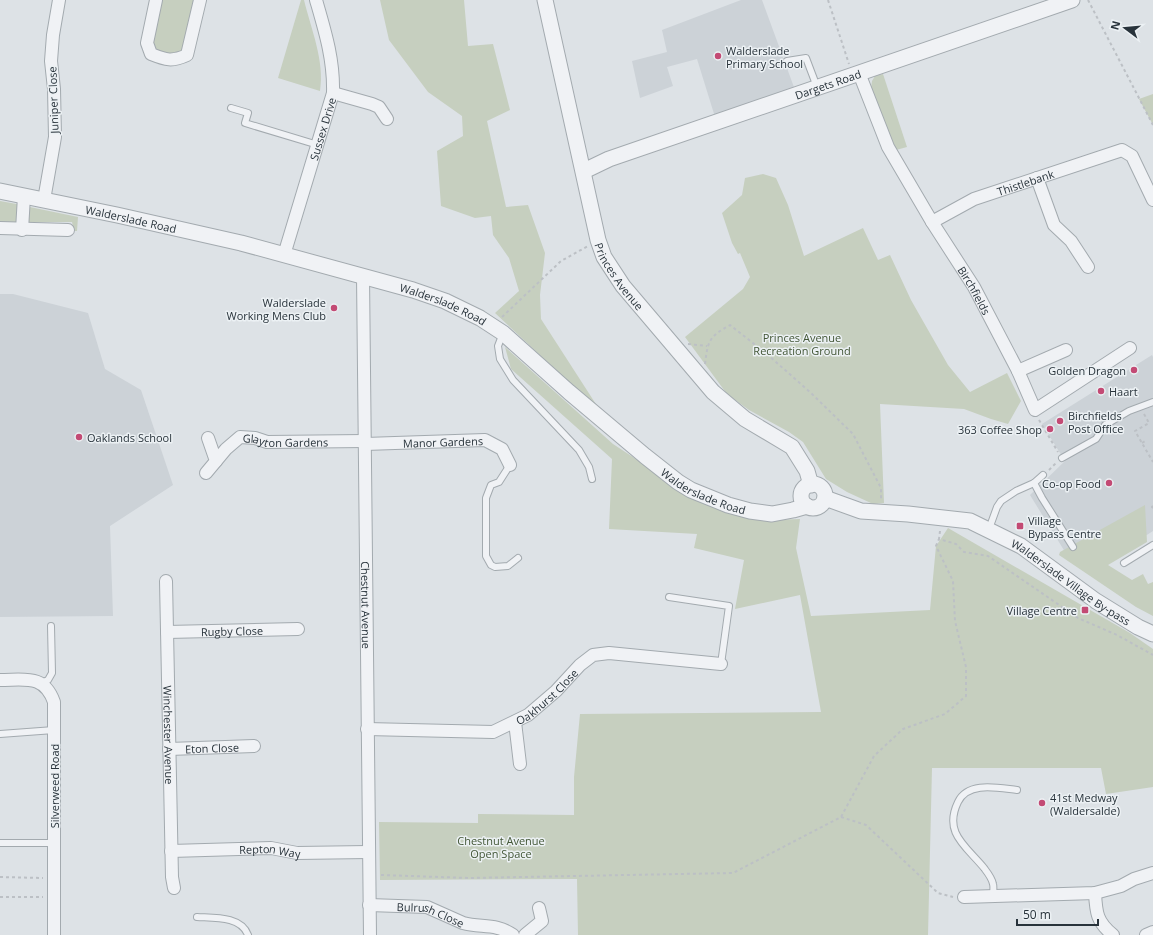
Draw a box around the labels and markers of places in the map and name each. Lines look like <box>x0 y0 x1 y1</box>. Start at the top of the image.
place label: Walderslade Primary School <box>726 43 803 71</box>
marker: Walderslade Primary School <box>713 51 723 61</box>
place label: Walderslade Working Mens Club <box>227 295 326 323</box>
marker: Walderslade Working Mens Club <box>329 303 339 313</box>
place label: Golden Dragon <box>1048 363 1126 378</box>
marker: Golden Dragon <box>1129 365 1139 375</box>
place label: Haart <box>1109 384 1138 399</box>
marker: Haart <box>1096 386 1106 396</box>
place label: Birchfields Post Office <box>1068 408 1123 436</box>
marker: Birchfields Post Office <box>1055 416 1065 426</box>
place label: 363 Coffee Shop <box>958 422 1042 437</box>
marker: 363 Coffee Shop <box>1045 424 1055 434</box>
place label: Oaklands School <box>87 430 172 445</box>
marker: Oaklands School <box>74 432 84 442</box>
place label: Co-op Food <box>1042 476 1101 491</box>
marker: Co-op Food <box>1104 478 1114 488</box>
place label: Village Bypass Centre <box>1028 513 1101 541</box>
marker: Village Bypass Centre <box>1015 521 1025 531</box>
place label: Village Centre <box>1007 603 1077 618</box>
marker: Village Centre <box>1080 605 1090 615</box>
place label: 41st Medway (Waldersalde) <box>1050 790 1120 818</box>
marker: 41st Medway (Waldersalde) <box>1037 798 1047 808</box>

